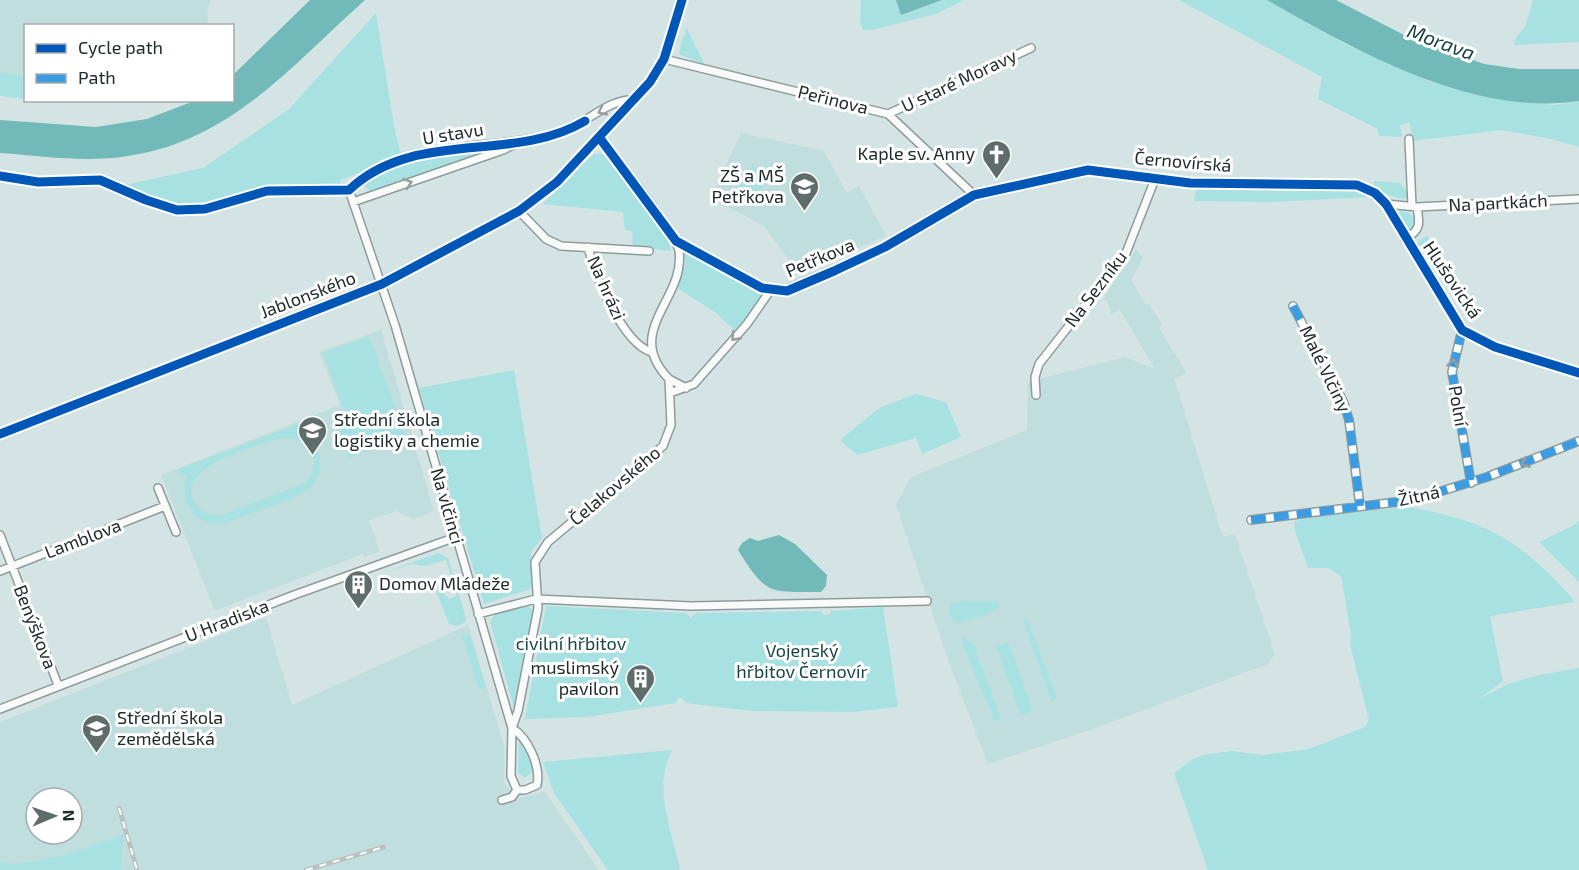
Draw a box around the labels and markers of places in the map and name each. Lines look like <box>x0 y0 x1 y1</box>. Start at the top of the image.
church icon: Kaple sv. Anny <box>980 138 1012 180</box>
place label: Kaple sv. Anny <box>858 142 975 164</box>
place label: ZŠ a MŠ Petřkova <box>711 164 784 207</box>
school or university icon: ZŠ a MŠ Petřkova <box>789 170 821 212</box>
place label: Střední škola logistiky a chemie <box>334 408 480 451</box>
school or university icon: Střední škola logistiky a chemie <box>297 414 329 456</box>
building icon: Domov Mládeže <box>342 568 374 610</box>
place label: Domov Mládeže <box>379 572 510 594</box>
place label: muslimský pavilon <box>530 656 619 699</box>
building icon: muslimský pavilon <box>624 662 656 704</box>
place label: Střední škola zemědělská <box>117 706 223 749</box>
school or university icon: Střední škola zemědělská <box>80 712 112 754</box>

